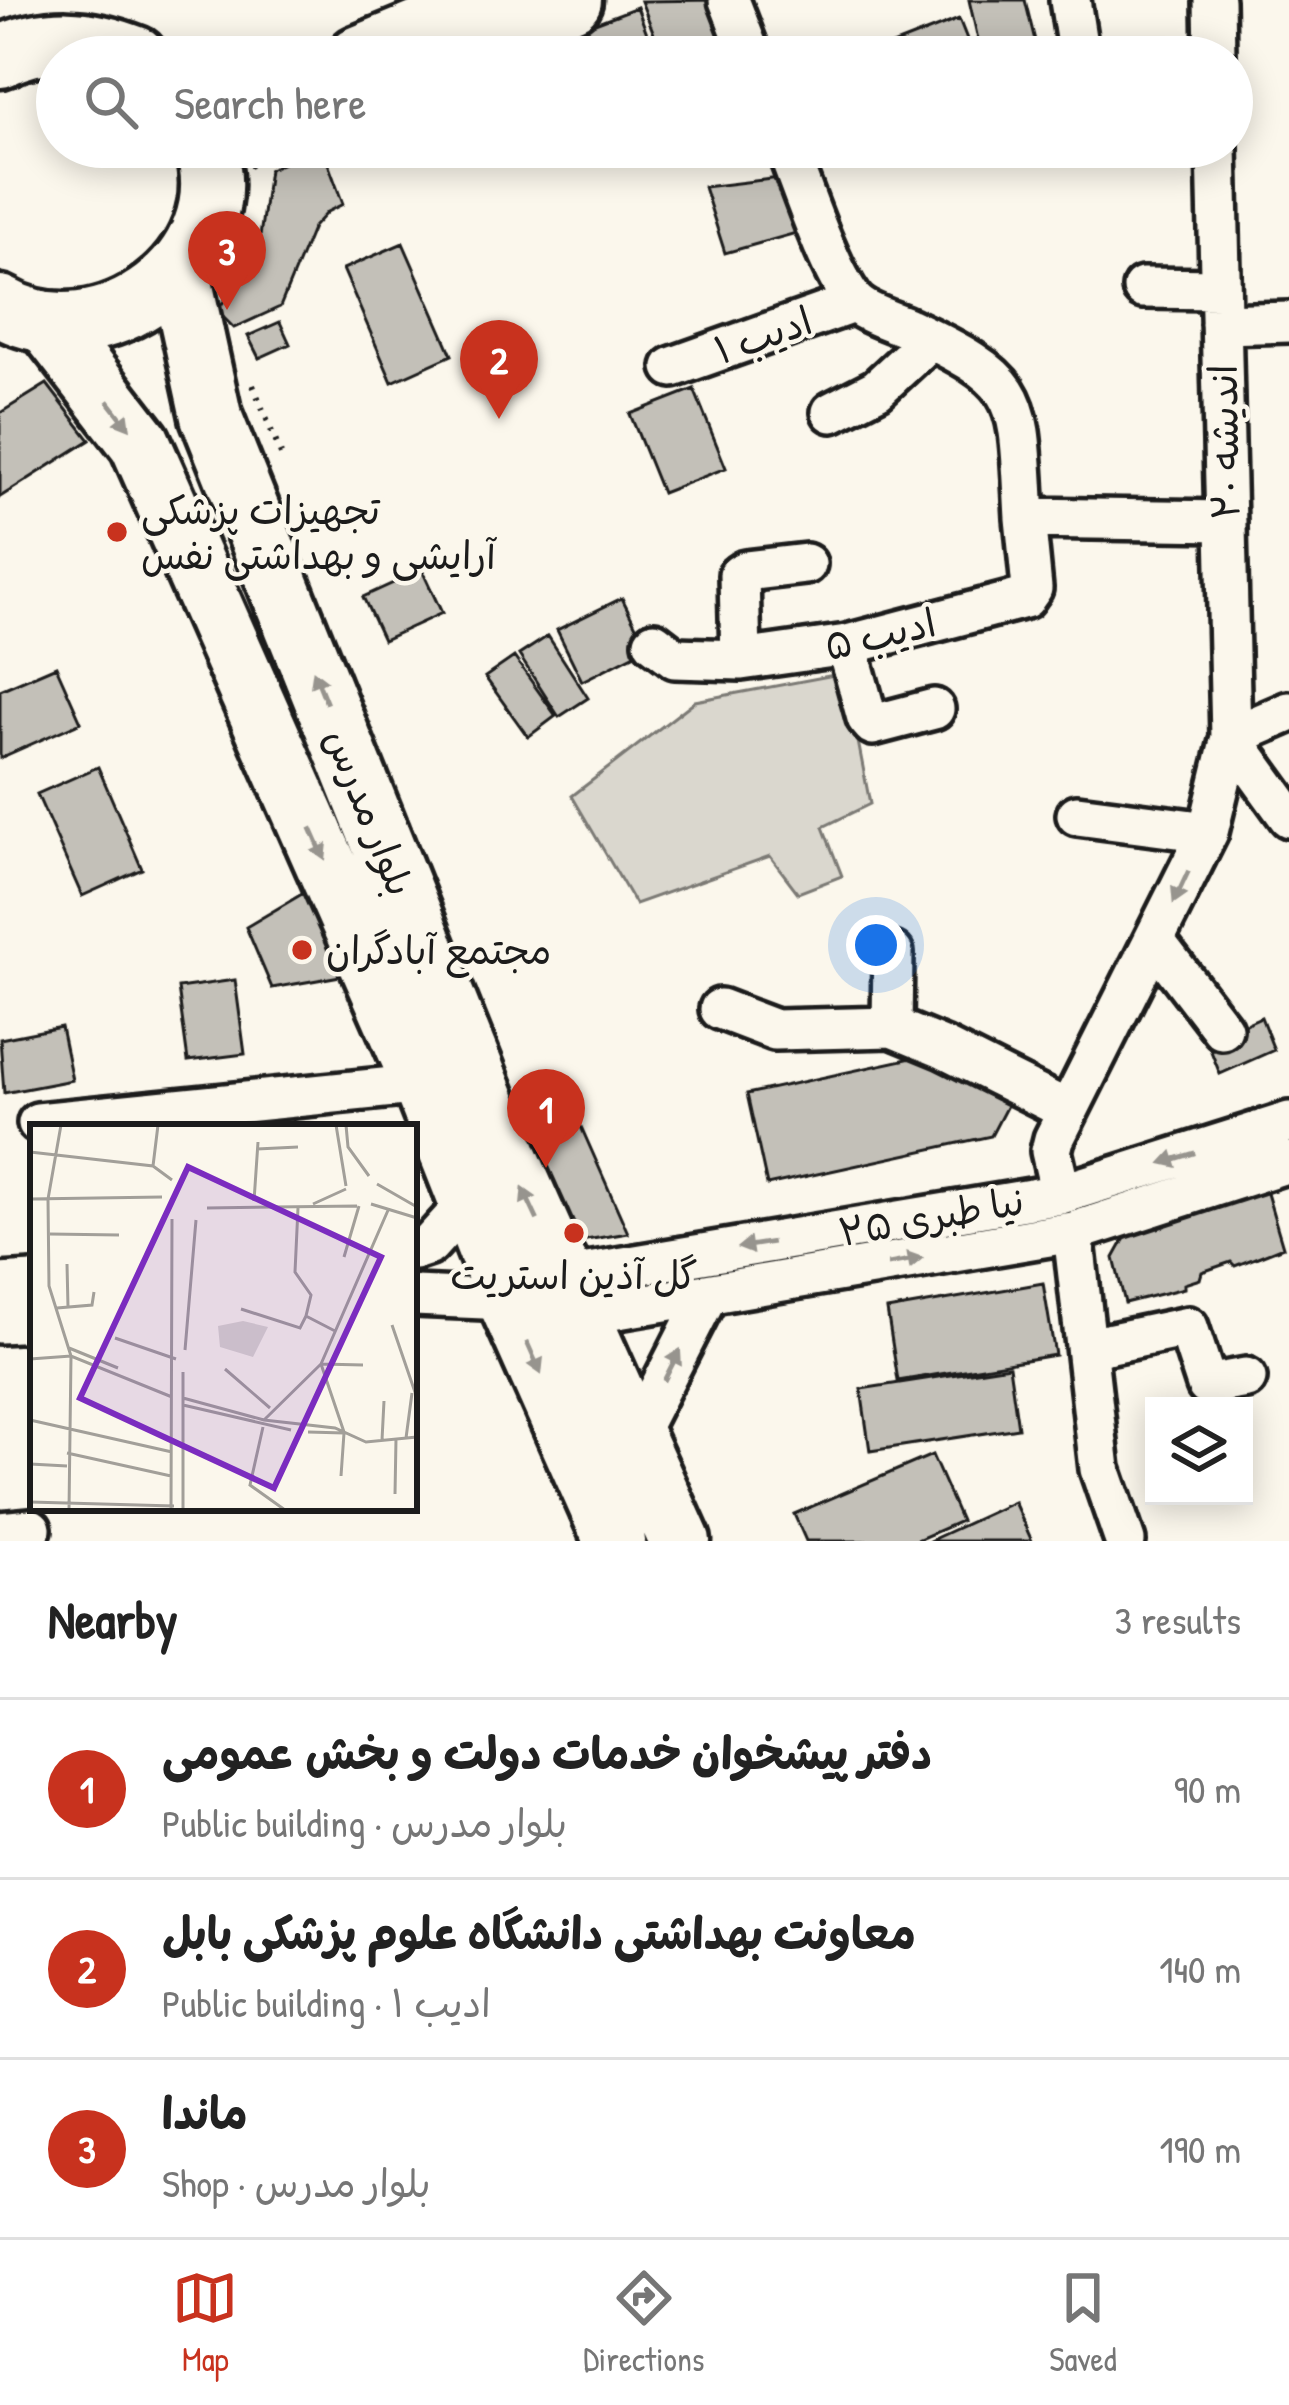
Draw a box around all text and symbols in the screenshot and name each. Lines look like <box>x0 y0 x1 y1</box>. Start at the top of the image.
search box <box>36 36 1253 168</box>
icon: search <box>78 69 144 135</box>
text: Search here <box>174 72 366 133</box>
pin: 3 <box>188 211 266 310</box>
street label: ادیب ۱ <box>707 293 819 376</box>
pin: 2 <box>460 320 538 419</box>
street label: اندیشه ۲۰ <box>1196 364 1251 520</box>
one-way arrow <box>106 399 130 431</box>
place label: تجهیزات پزشکی آرایشی و بهداشتی نفس <box>141 483 497 581</box>
marker: تجهیزات پزشکی آرایشی و بهداشتی نفس <box>104 519 130 545</box>
street label: ادیب ۵ <box>819 595 941 672</box>
one-way arrow <box>310 669 329 705</box>
street label: بلوار مدرس <box>313 720 428 903</box>
one-way arrow <box>308 827 328 862</box>
one-way arrow <box>1171 870 1191 905</box>
your location <box>846 915 906 975</box>
place label: مجتمع آبادگران <box>326 923 552 978</box>
marker: مجتمع آبادگران <box>289 937 315 963</box>
pin: 1 <box>507 1069 585 1168</box>
inset map <box>30 1124 417 1511</box>
one-way arrow <box>1159 1150 1196 1169</box>
street label: نیا طبری ۲۵ <box>834 1173 1028 1258</box>
one-way arrow <box>520 1186 540 1221</box>
marker: گل آذین استریت <box>561 1220 587 1246</box>
one-way arrow <box>736 1237 774 1255</box>
place label: گل آذین استریت <box>450 1248 698 1301</box>
one-way arrow <box>886 1251 924 1269</box>
one-way arrow <box>525 1341 545 1376</box>
one-way arrow <box>661 1348 681 1383</box>
map controls <box>1145 1397 1253 1505</box>
button: layers <box>1145 1397 1253 1505</box>
text: Nearby <box>48 1585 178 1654</box>
text: 3 results <box>1115 1593 1241 1646</box>
text: دفتر پیشخوان خدمات دولت و بخش عمومی <box>162 1722 932 1783</box>
text: 1 <box>80 1762 94 1815</box>
text: 90 m <box>1174 1762 1241 1815</box>
text: Public building · بلوار مدرس <box>162 1796 567 1849</box>
text: معاونت بهداشتی دانشگاه علوم پزشکی بابل <box>162 1902 916 1963</box>
text: 2 <box>78 1942 96 1995</box>
text: 140 m <box>1159 1942 1241 1995</box>
text: Public building · ادیب ۱ <box>162 1976 491 2029</box>
text: ماندا <box>162 2082 248 2143</box>
text: 3 <box>78 2122 96 2175</box>
text: 190 m <box>1160 2122 1241 2175</box>
text: Shop · بلوار مدرس <box>162 2156 431 2209</box>
tab: Map <box>172 2265 238 2381</box>
tab: Directions <box>583 2265 705 2381</box>
tab: Saved <box>1049 2265 1117 2381</box>

